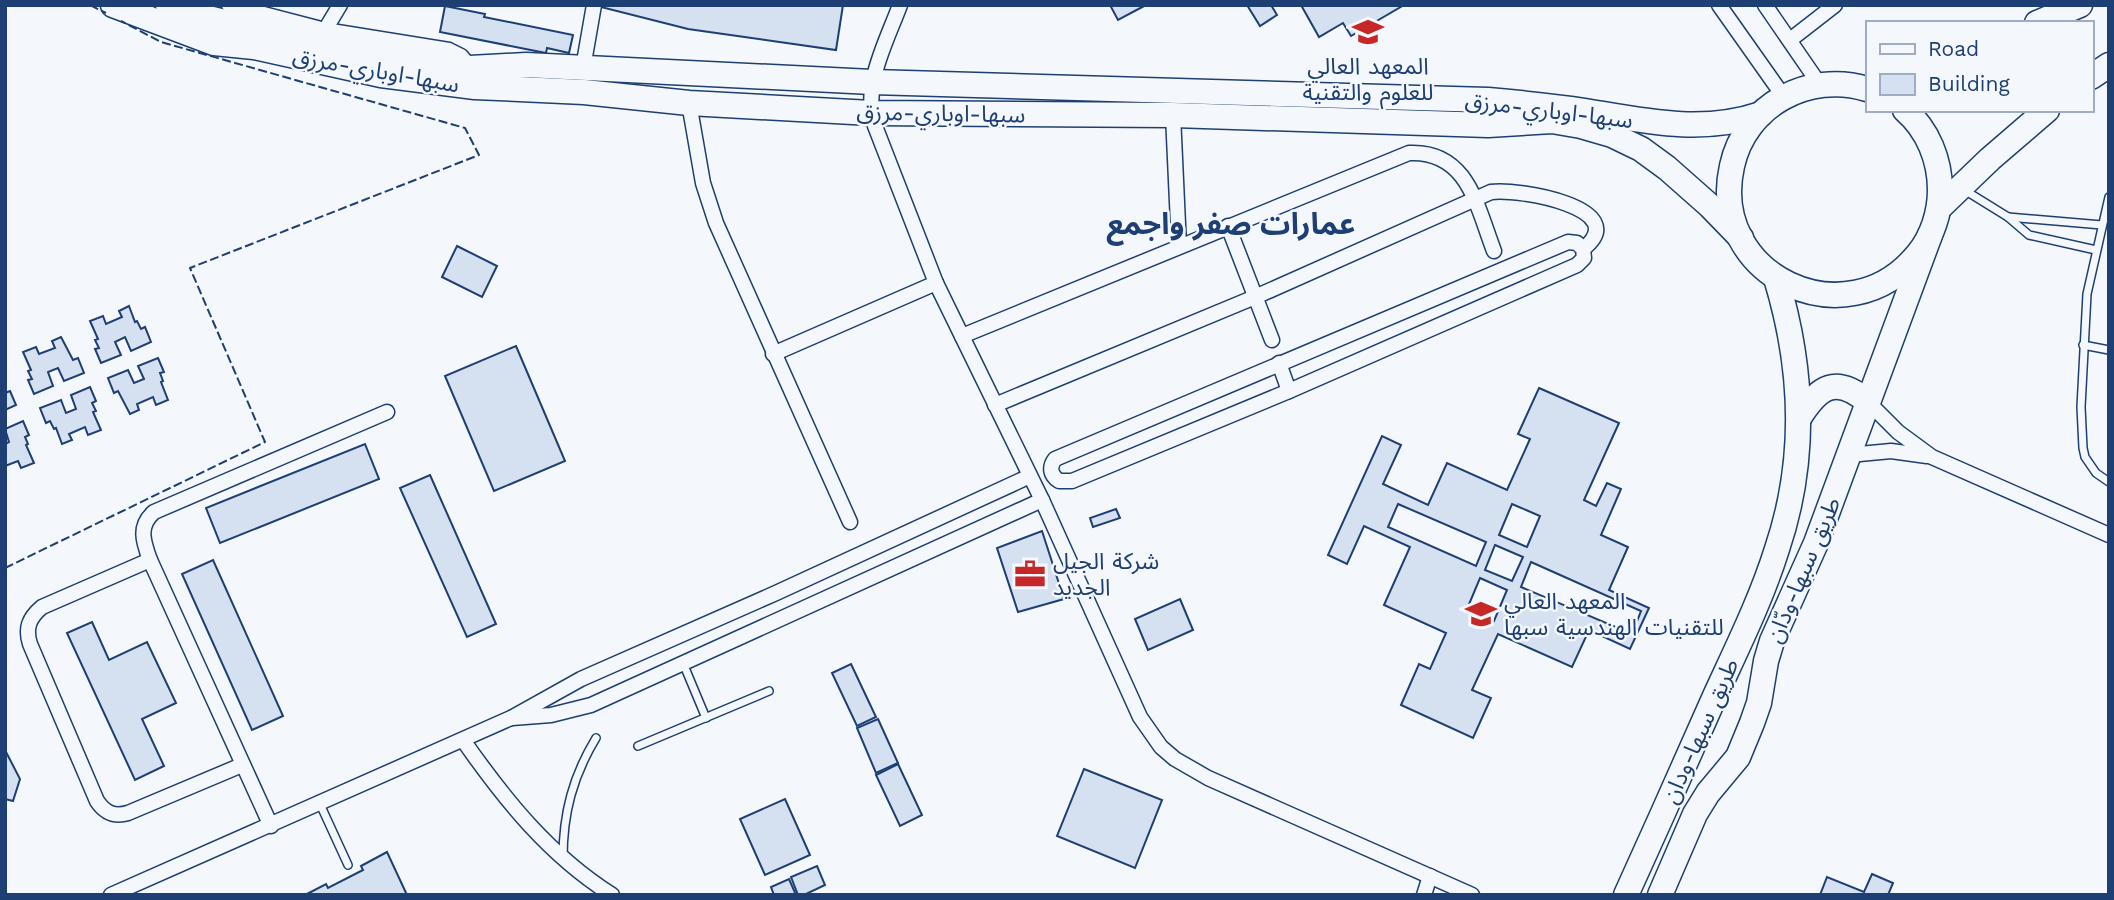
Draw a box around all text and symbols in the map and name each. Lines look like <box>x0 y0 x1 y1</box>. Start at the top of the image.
school or university icon: المعهد العالي للعلوم والتقنية <box>1351 15 1385 49</box>
legend <box>1866 21 2093 112</box>
text: Road <box>1928 36 1979 61</box>
street label: سبها-اوباري-مرزق <box>290 43 461 102</box>
place label: المعهد العالي للعلوم والتقنية <box>1303 53 1433 110</box>
text: Building <box>1928 71 2010 96</box>
street label: سبها-اوباري-مرزق <box>1463 87 1634 138</box>
street label: سبها-اوباري-مرزق <box>856 99 1026 132</box>
district label: عمارات صفر واجمع <box>1107 206 1355 246</box>
street label: طريق سبها-ودّان <box>1761 493 1846 647</box>
place label: شركة الجيل الجديد <box>1053 548 1159 601</box>
office icon: شركة الجيل الجديد <box>1013 557 1047 591</box>
place label: المعهد العالي للتقنيات الهندسية سبها <box>1504 588 1724 641</box>
school or university icon: المعهد العالي للتقنيات الهندسية سبها <box>1464 597 1498 631</box>
street label: طريق سبها-ودان <box>1656 655 1744 808</box>

